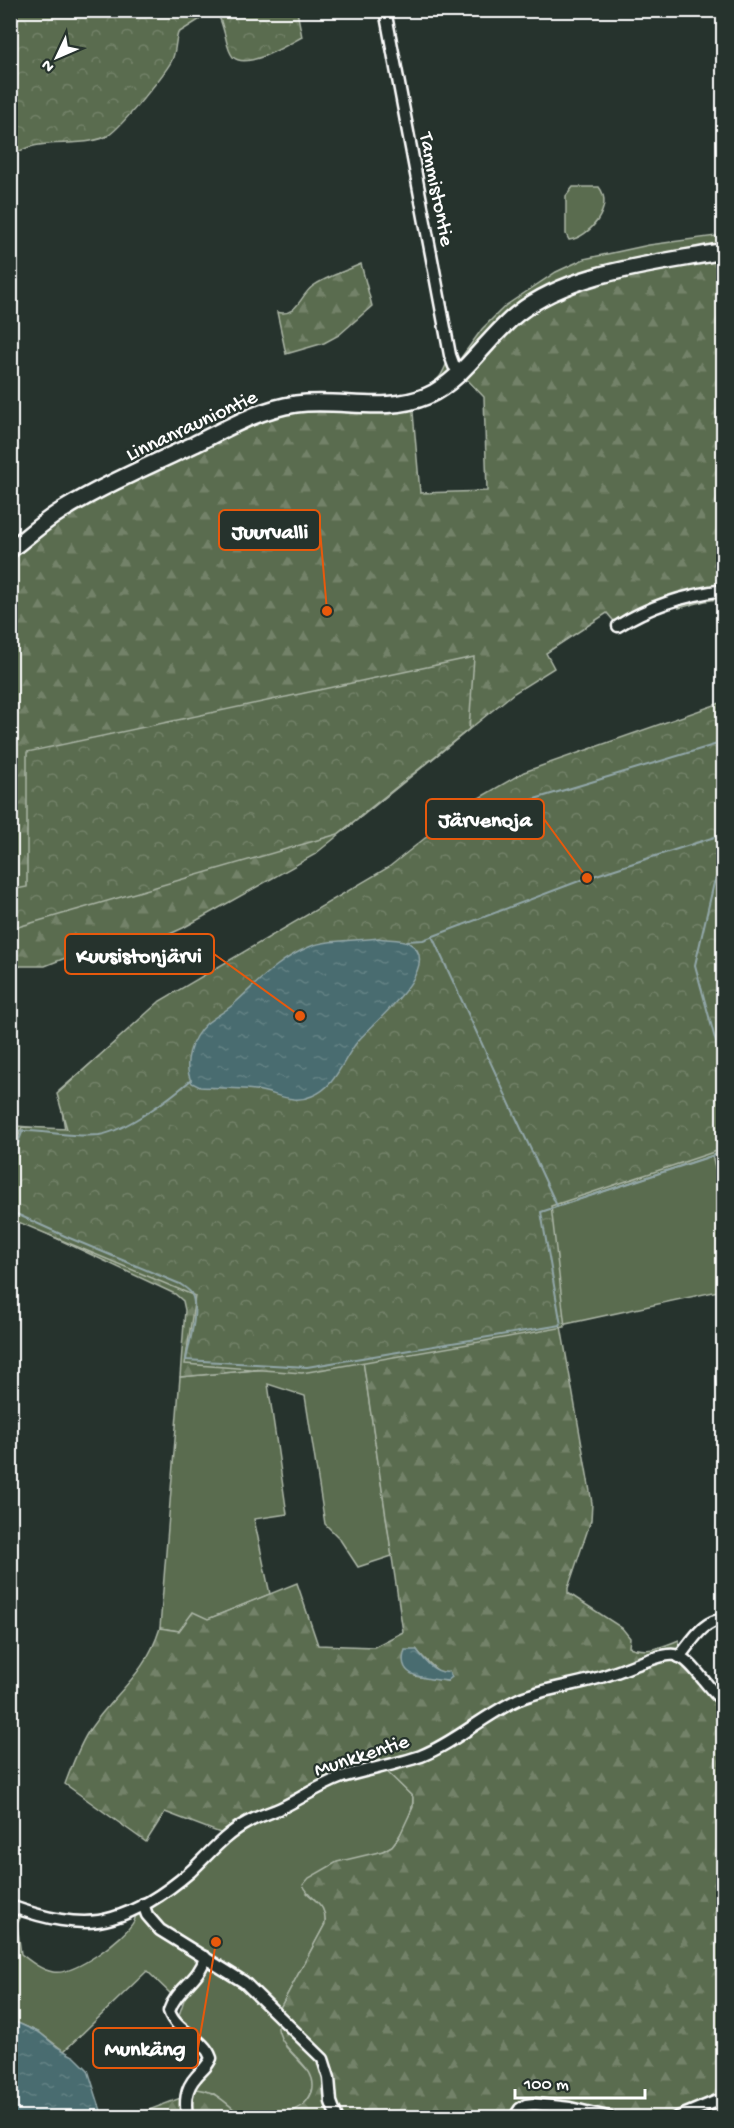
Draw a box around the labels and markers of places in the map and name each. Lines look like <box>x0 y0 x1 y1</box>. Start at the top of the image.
callout: Juurvalli <box>219 510 320 550</box>
callout: Järvenoja <box>426 799 544 839</box>
callout: Kuusistonjärvi <box>65 934 214 974</box>
callout: Munkäng <box>93 2028 198 2068</box>

